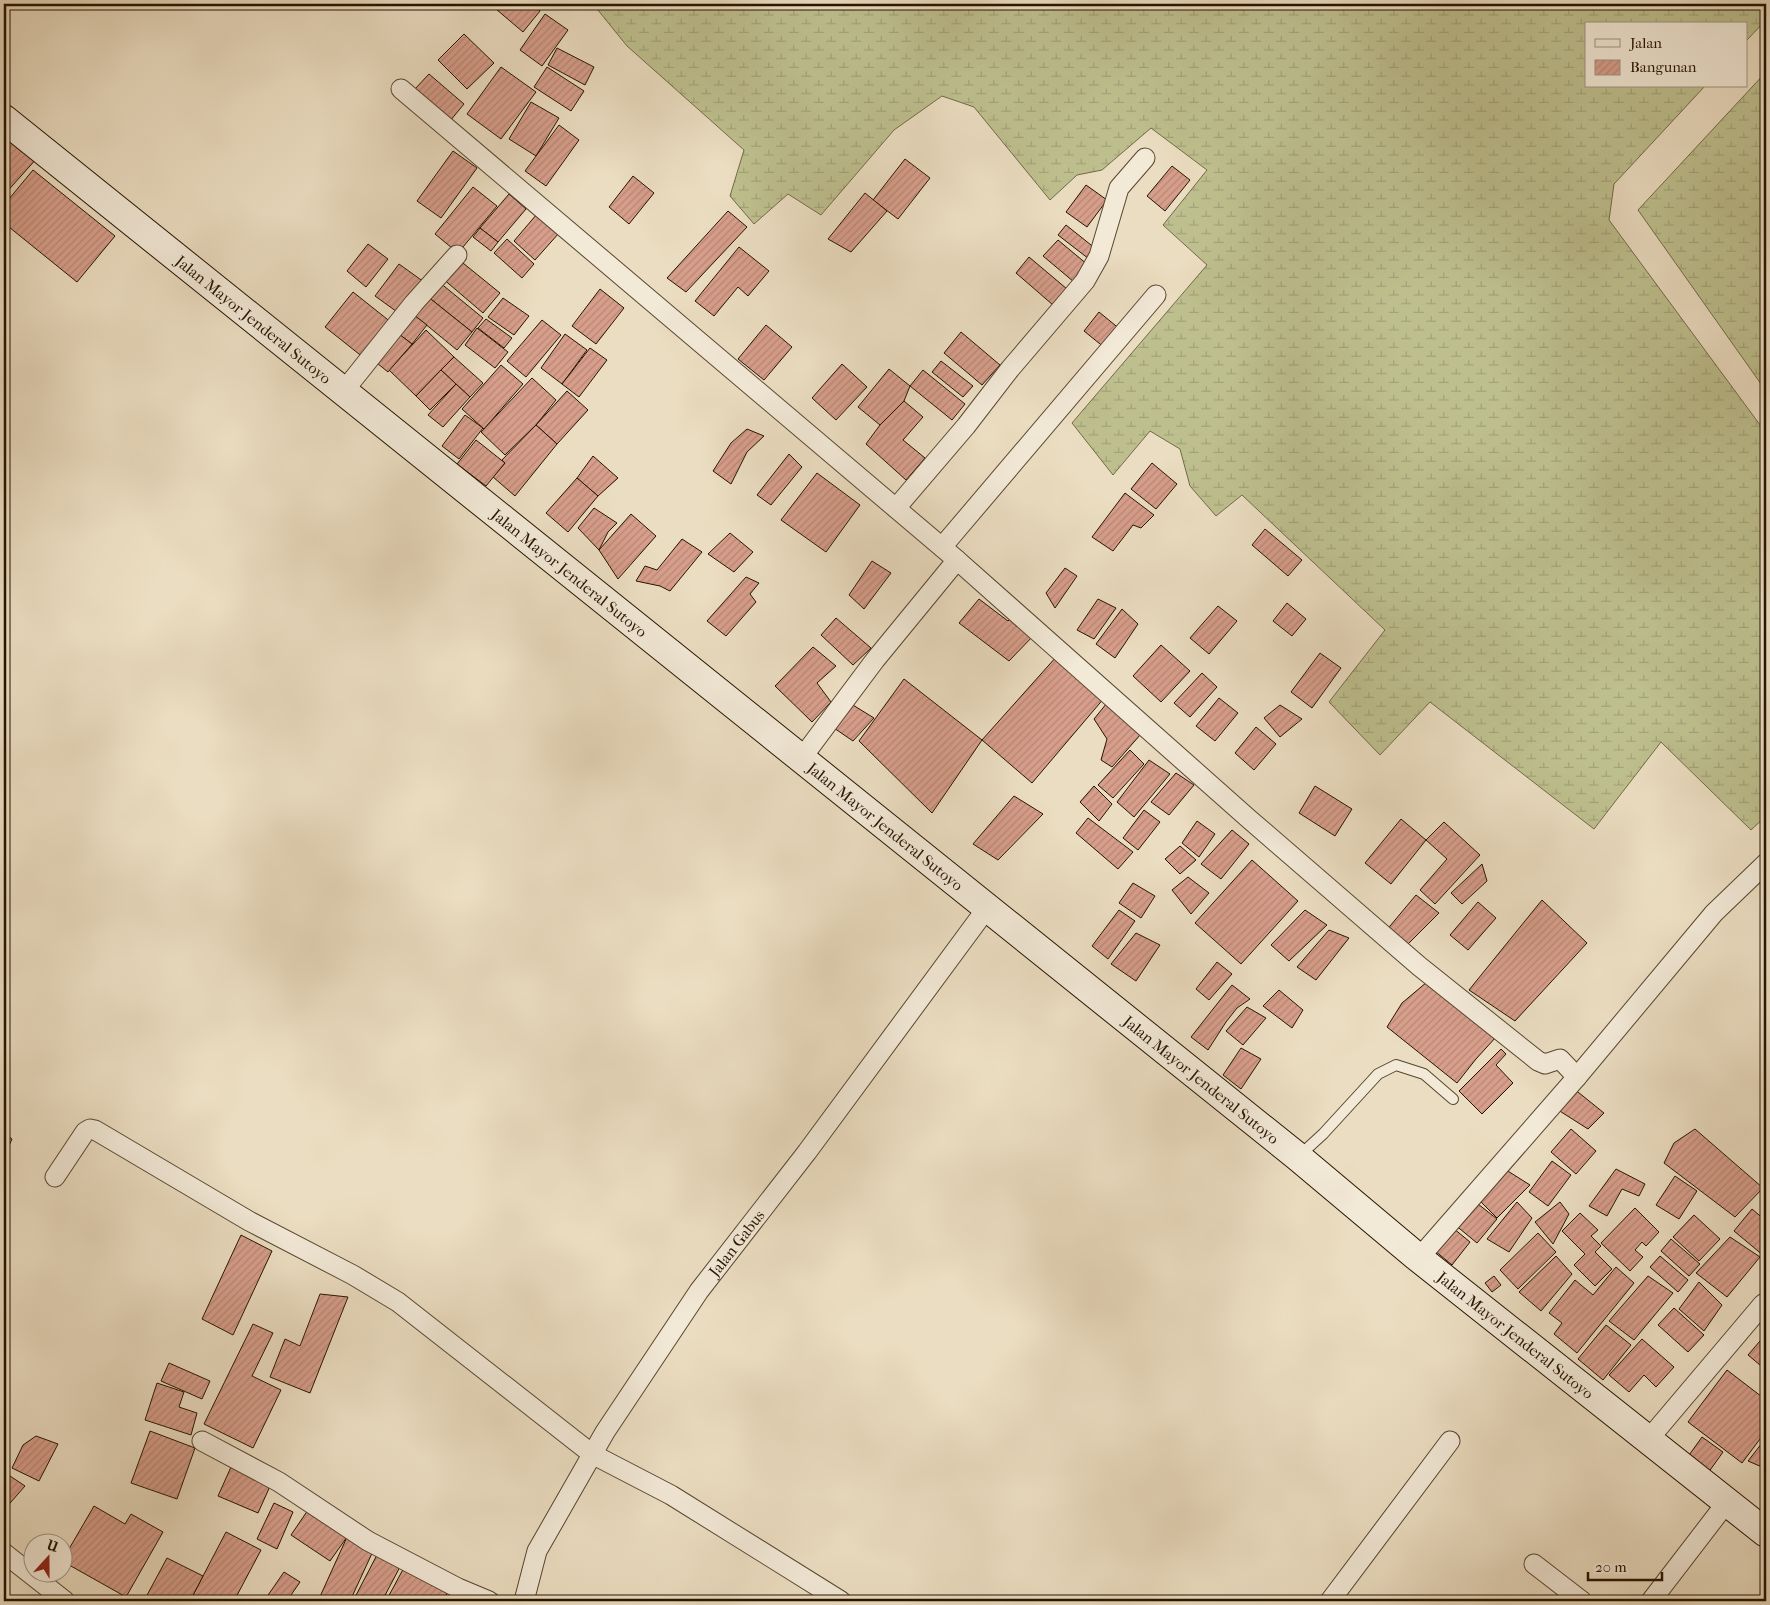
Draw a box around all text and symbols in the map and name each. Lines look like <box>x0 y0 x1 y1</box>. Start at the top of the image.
legend <box>1585 22 1748 88</box>
text: Jalan <box>1629 34 1662 52</box>
text: Bangunan <box>1630 58 1697 76</box>
street label: Jalan Mayor Jenderal Sutoyo <box>170 250 335 388</box>
street label: Jalan Mayor Jenderal Sutoyo <box>486 504 651 641</box>
street label: Jalan Mayor Jenderal Sutoyo <box>802 757 967 895</box>
street label: Jalan Mayor Jenderal Sutoyo <box>1118 1010 1283 1148</box>
street label: Jalan Gabus <box>704 1206 769 1282</box>
street label: Jalan Mayor Jenderal Sutoyo <box>1432 1266 1597 1403</box>
north arrow <box>22 1532 72 1582</box>
text: U <box>43 1536 61 1556</box>
scale bar <box>1588 1550 1661 1582</box>
text: 20 m <box>1595 1558 1627 1576</box>

